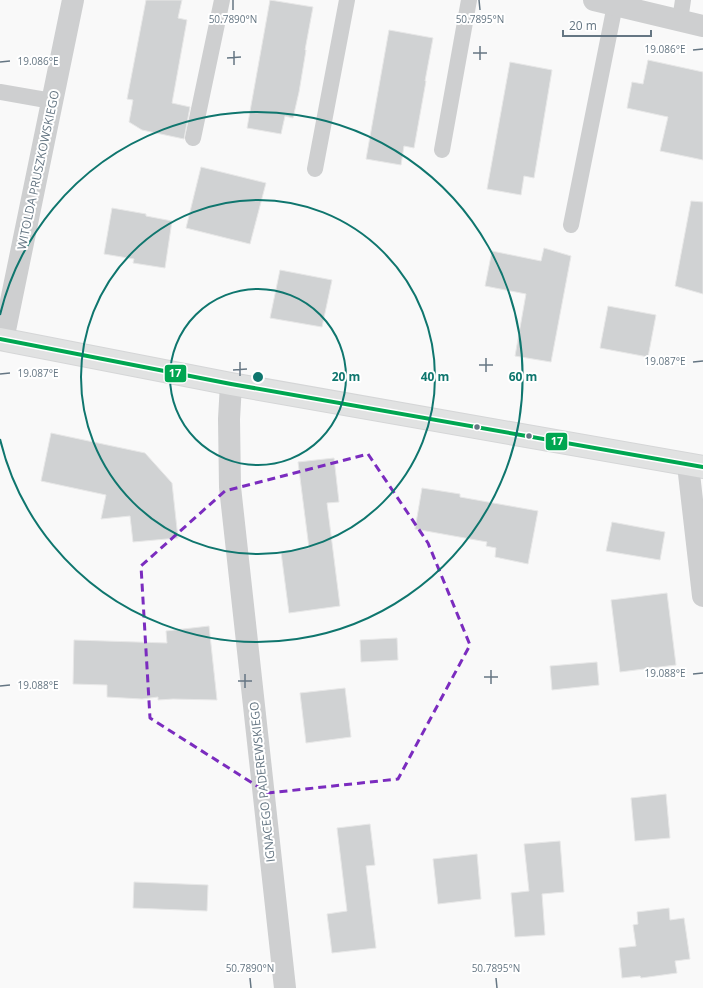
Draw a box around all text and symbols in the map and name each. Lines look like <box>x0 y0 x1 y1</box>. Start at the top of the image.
text: 50.7890°N <box>209 12 257 26</box>
text: 50.7895°N <box>456 12 504 26</box>
scale bar <box>563 12 651 38</box>
text: 20 m <box>569 17 597 34</box>
text: 19.086°E <box>644 42 686 56</box>
text: 19.086°E <box>17 54 59 68</box>
street label: WITOLDA PRUSZKOWSKIEGO <box>13 89 63 251</box>
text: 19.087°E <box>644 354 686 368</box>
line badge: 17 <box>164 364 187 383</box>
text: 17 <box>169 365 181 380</box>
text: 19.087°E <box>17 366 59 380</box>
text: 20 m <box>332 368 360 385</box>
text: 40 m <box>421 368 449 385</box>
text: 60 m <box>509 368 537 385</box>
centre of rings <box>251 370 265 384</box>
unlabelled marker <box>472 422 482 432</box>
unlabelled marker <box>524 431 534 441</box>
line badge: 17 <box>545 432 568 451</box>
text: 17 <box>551 433 563 448</box>
text: 19.088°E <box>644 666 686 680</box>
text: 19.088°E <box>17 678 59 692</box>
street label: IGNACEGO PADEREWSKIEGO <box>245 701 279 863</box>
text: 50.7890°N <box>226 961 274 975</box>
text: 50.7895°N <box>472 961 520 975</box>

